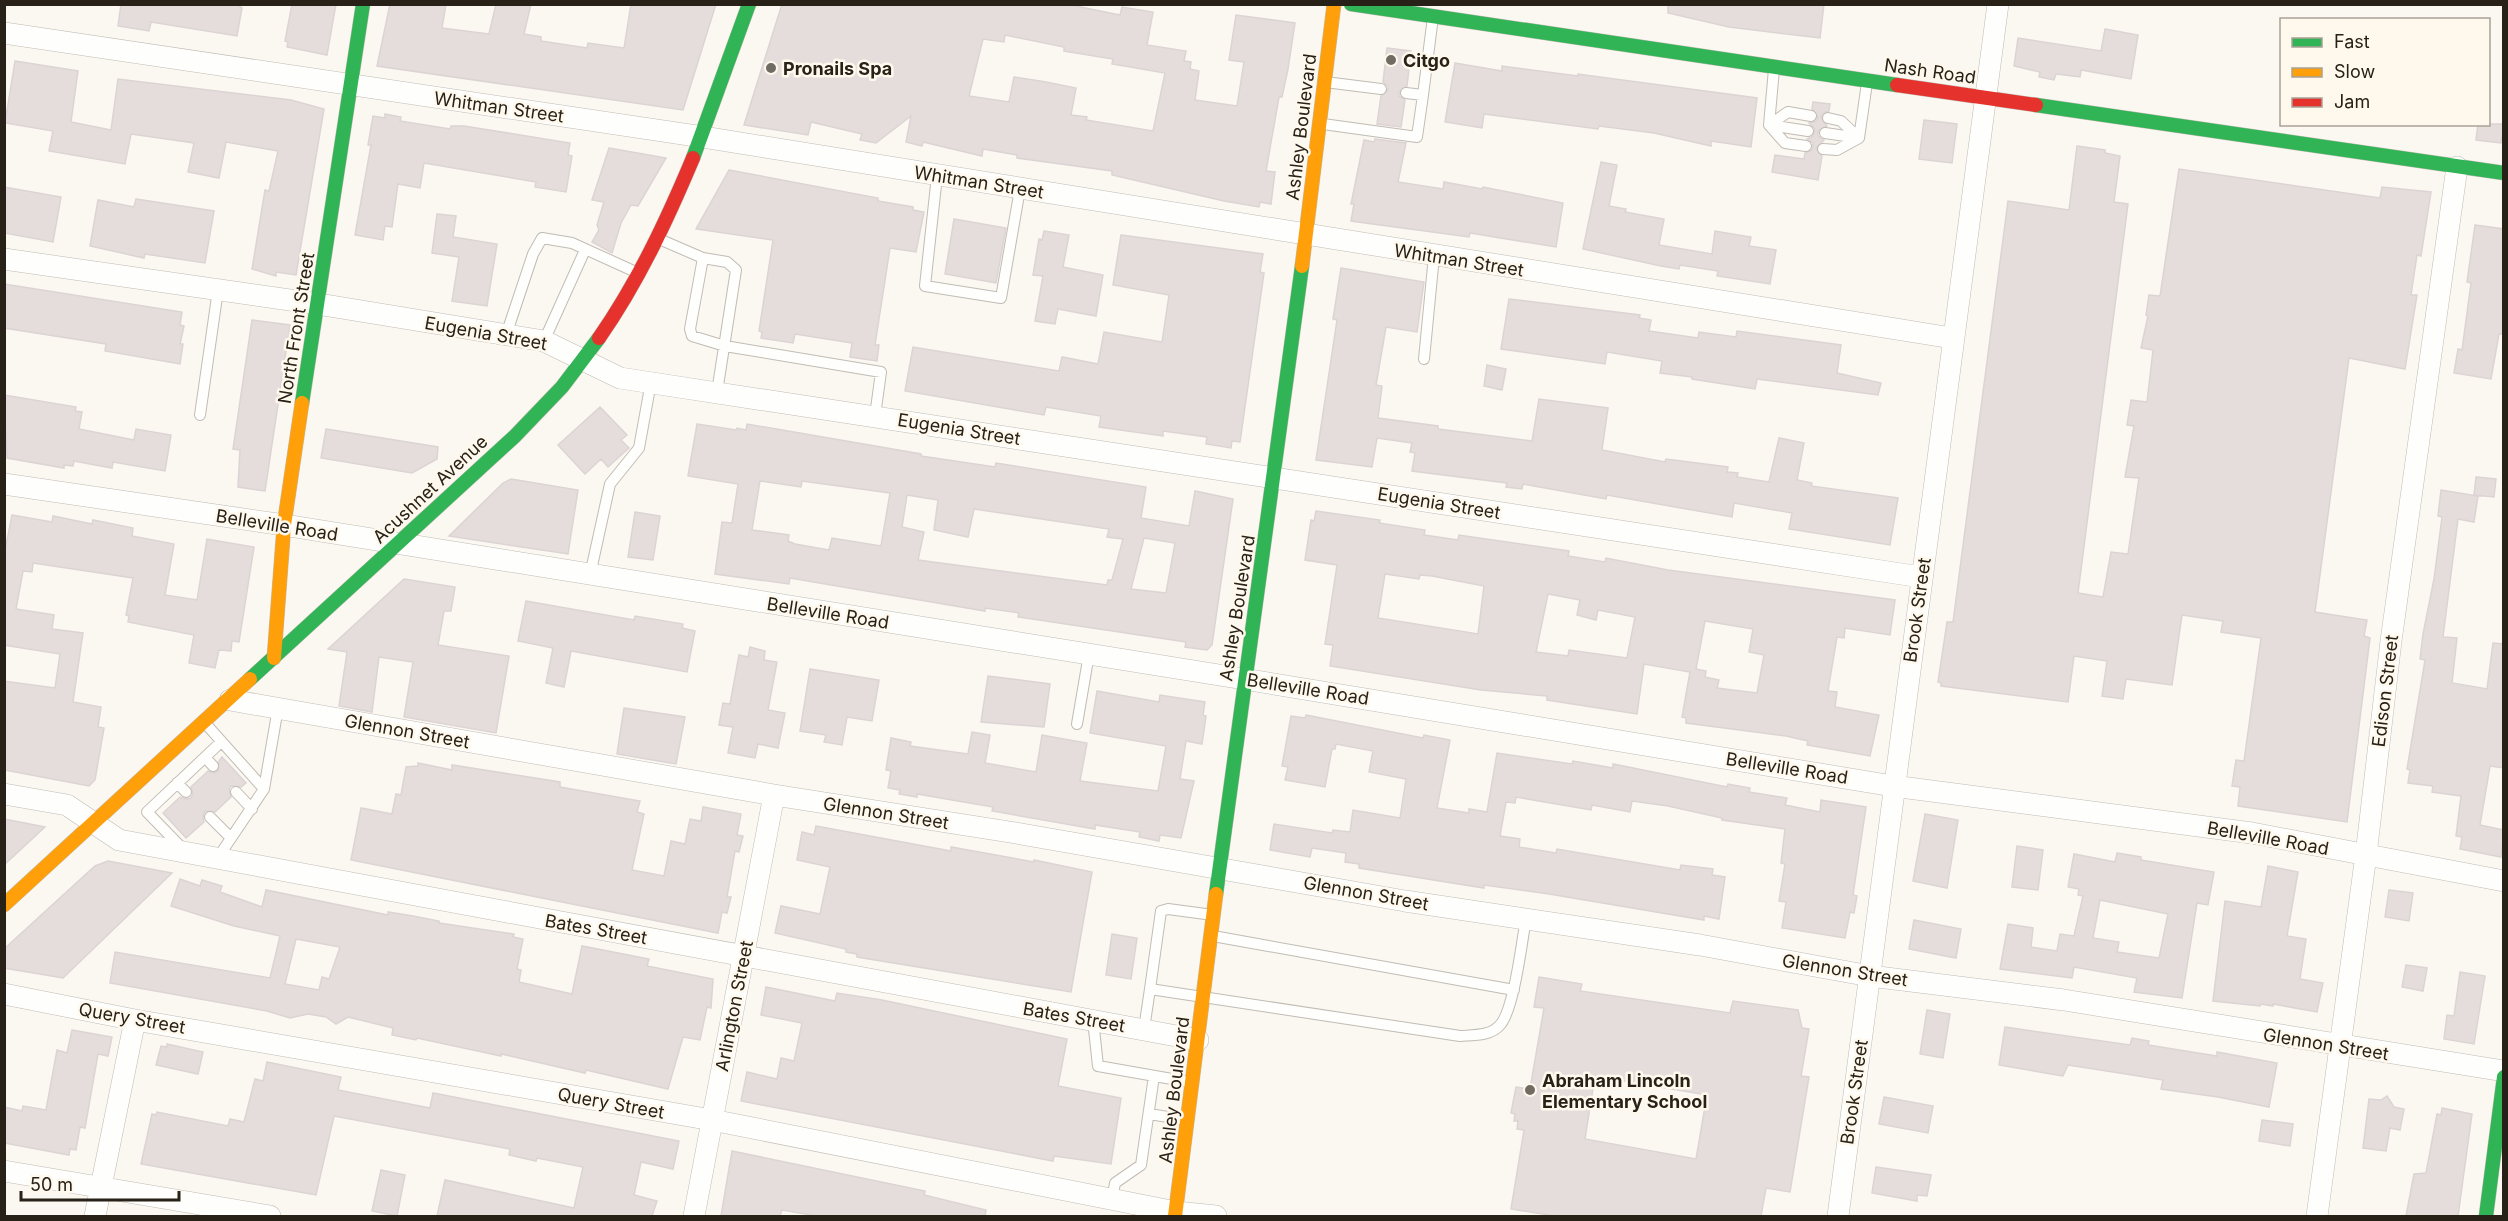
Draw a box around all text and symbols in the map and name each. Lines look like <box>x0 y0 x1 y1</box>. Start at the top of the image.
legend <box>2280 18 2490 126</box>
text: Fast <box>2334 31 2370 52</box>
place label: Citgo <box>1403 50 1450 71</box>
street label: Ashley Boulevard <box>1282 52 1320 202</box>
marker: Citgo <box>1384 53 1398 67</box>
street label: Nash Road <box>1883 54 1977 88</box>
place label: Pronails Spa <box>783 58 892 79</box>
marker: Pronails Spa <box>764 61 778 75</box>
text: Slow <box>2334 61 2375 82</box>
street label: Whitman Street <box>433 87 565 127</box>
text: Jam <box>2334 91 2370 112</box>
street label: Whitman Street <box>913 161 1045 203</box>
street label: Whitman Street <box>1393 239 1525 281</box>
street label: North Front Street <box>274 251 318 405</box>
street label: Eugenia Street <box>423 312 549 354</box>
street label: Eugenia Street <box>896 409 1022 449</box>
street label: Acushnet Avenue <box>368 431 492 547</box>
street label: Eugenia Street <box>1376 483 1502 523</box>
street label: Belleville Road <box>214 505 340 545</box>
street label: Ashley Boulevard <box>1215 533 1259 683</box>
street label: Brook Street <box>1899 556 1935 664</box>
street label: Belleville Road <box>765 593 891 633</box>
street label: Edison Street <box>2368 634 2402 748</box>
street label: Belleville Road <box>1245 669 1371 709</box>
street label: Glennon Street <box>343 710 471 752</box>
street label: Belleville Road <box>1724 748 1850 788</box>
street label: Glennon Street <box>822 793 950 833</box>
street label: Belleville Road <box>2205 817 2331 859</box>
street label: Glennon Street <box>1302 872 1430 914</box>
street label: Bates Street <box>543 910 649 948</box>
street label: Arlington Street <box>711 939 757 1073</box>
street label: Glennon Street <box>1781 950 1909 990</box>
street label: Query Street <box>77 998 187 1038</box>
street label: Bates Street <box>1021 998 1127 1036</box>
street label: Ashley Boulevard <box>1155 1015 1193 1165</box>
street label: Glennon Street <box>2262 1024 2390 1064</box>
street label: Brook Street <box>1836 1038 1872 1146</box>
place label: Abraham Lincoln Elementary School <box>1542 1070 1707 1112</box>
street label: Query Street <box>556 1083 666 1123</box>
marker: Abraham Lincoln Elementary School <box>1523 1083 1537 1097</box>
scale bar <box>21 1164 178 1202</box>
text: 50 m <box>30 1174 73 1195</box>

